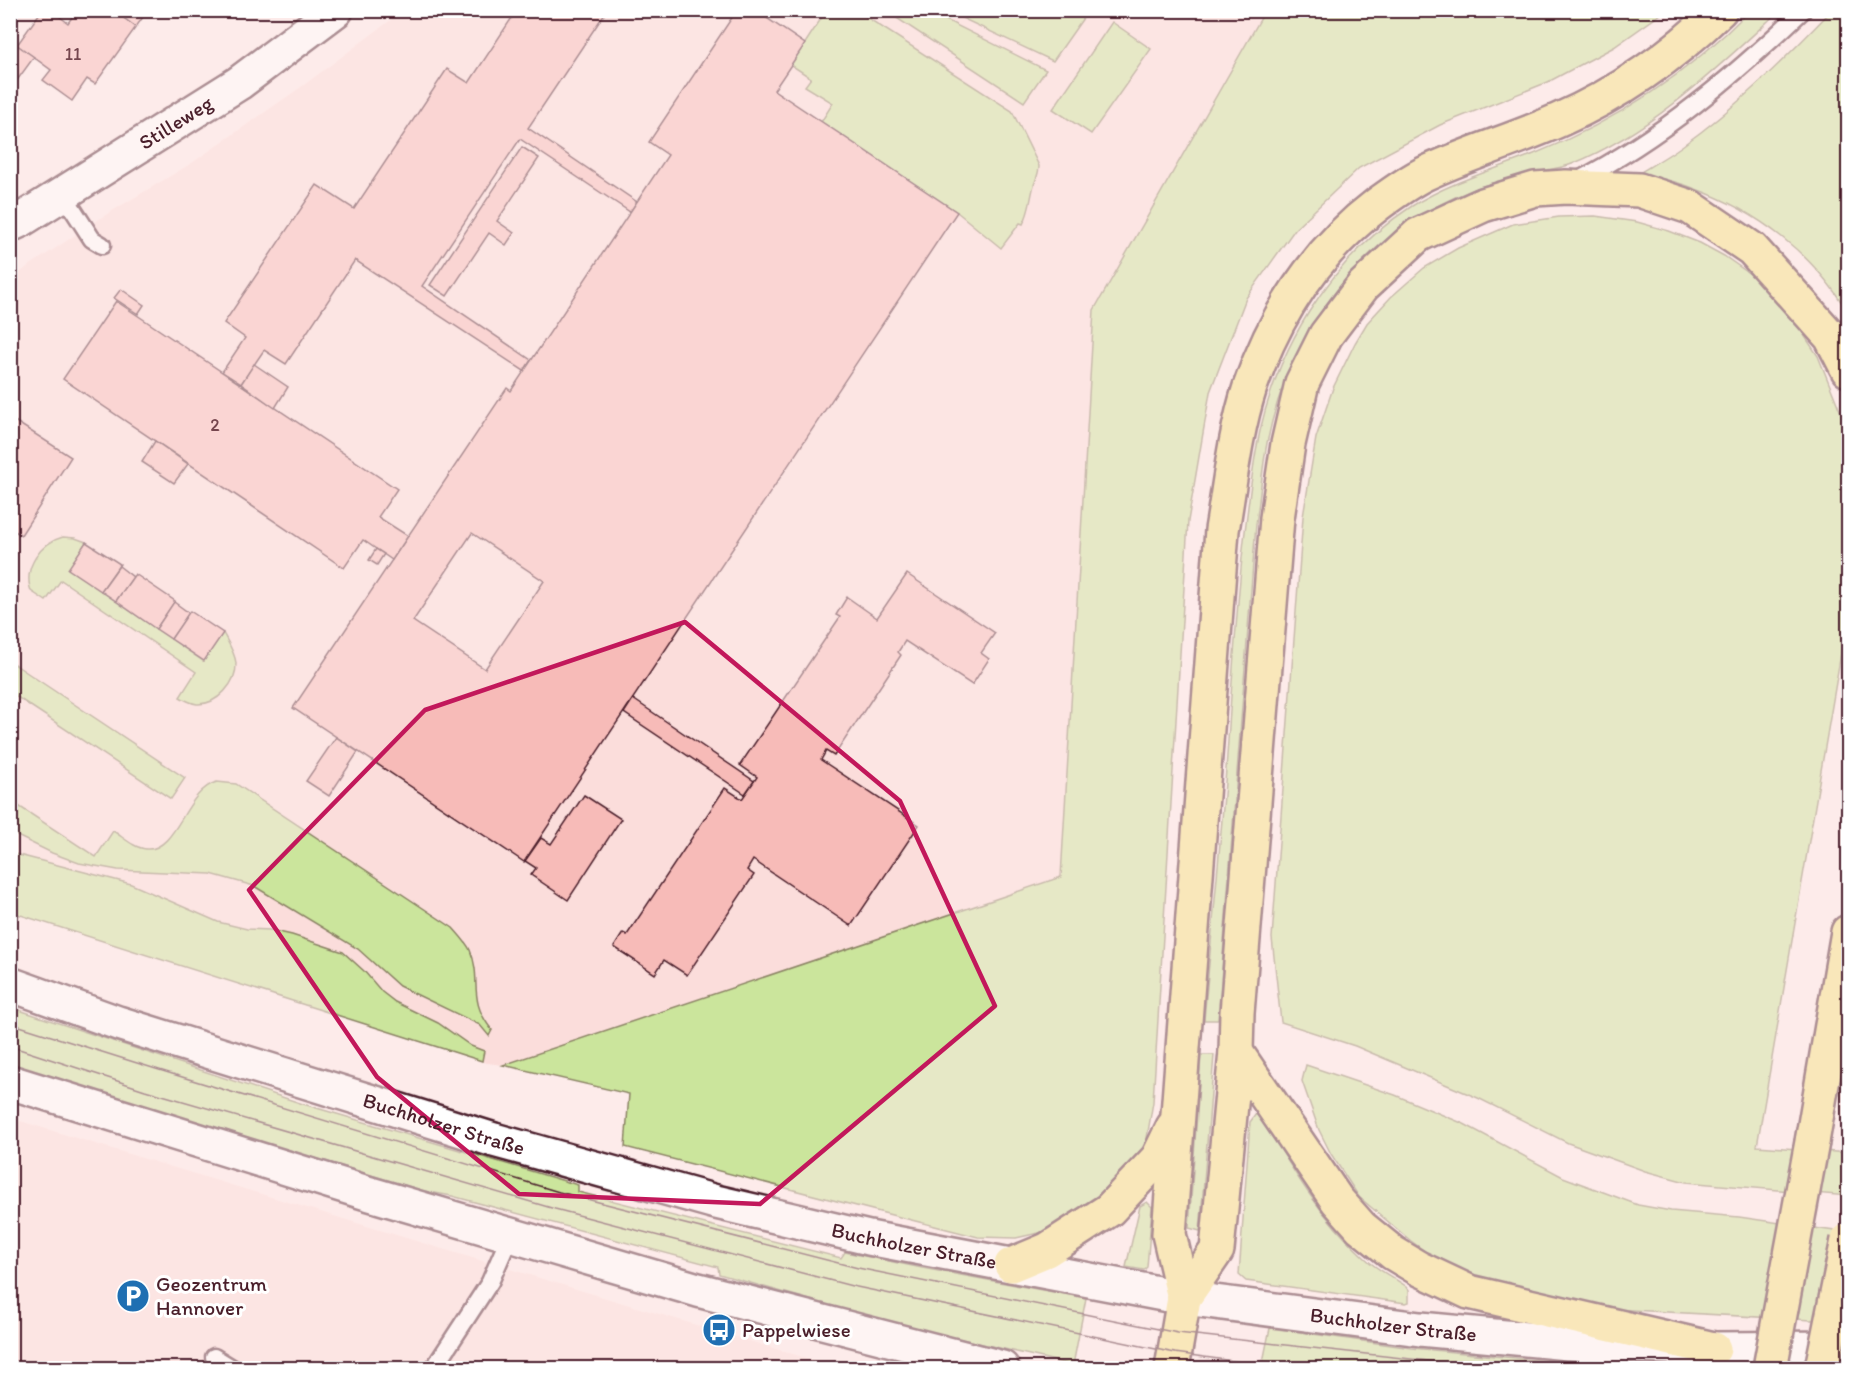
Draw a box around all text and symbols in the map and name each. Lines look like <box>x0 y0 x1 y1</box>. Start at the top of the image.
house number: 11 <box>65 43 81 65</box>
street label: Stilleweg <box>134 90 217 155</box>
house number: 2 <box>210 414 220 436</box>
street label: Buchholzer Straße <box>360 1087 528 1160</box>
street label: Buchholzer Straße <box>829 1217 999 1274</box>
place label: Geozentrum Hannover <box>156 1271 267 1320</box>
parking icon: Geozentrum Hannover <box>115 1278 151 1314</box>
street label: Buchholzer Straße <box>1308 1302 1478 1346</box>
bus stop icon: Pappelwiese <box>701 1312 737 1348</box>
place label: Pappelwiese <box>742 1317 851 1342</box>

